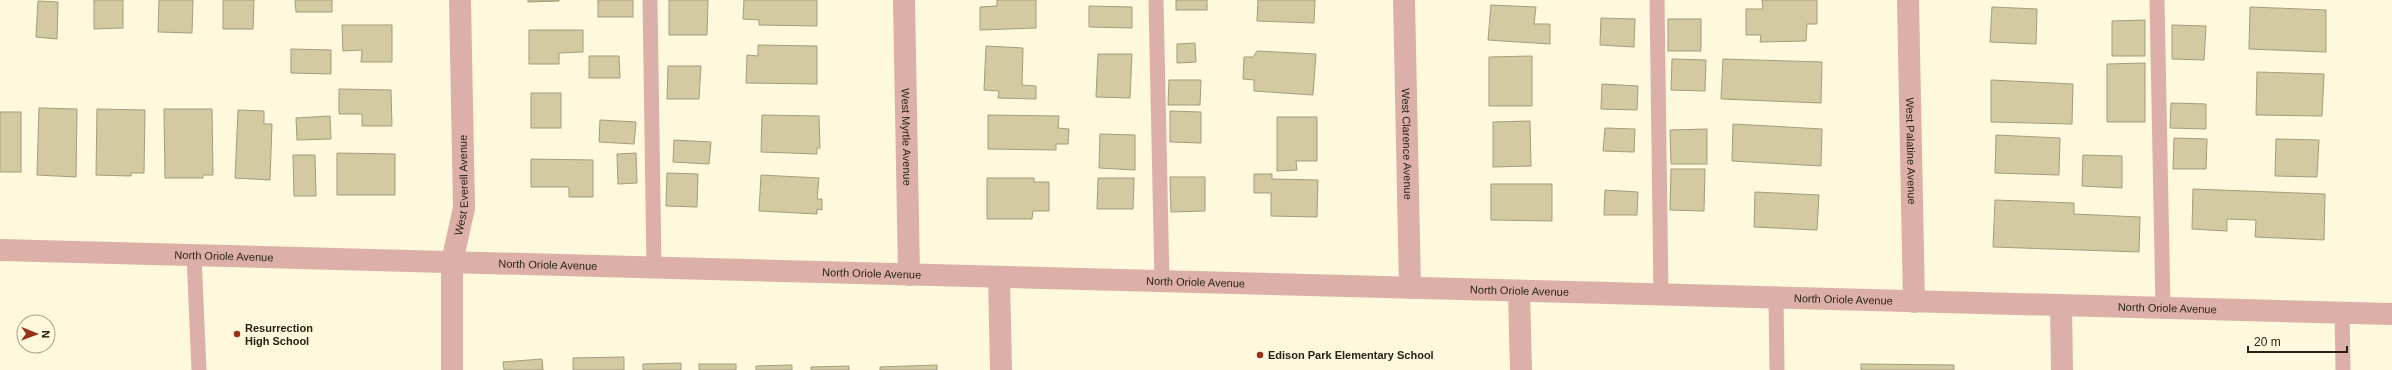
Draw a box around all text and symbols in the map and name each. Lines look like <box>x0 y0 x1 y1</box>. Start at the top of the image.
street label: West Myrtle Avenue <box>900 88 913 186</box>
street label: West Clarence Avenue <box>1400 88 1414 200</box>
street label: West Palatine Avenue <box>1904 97 1918 205</box>
street label: West Everell Avenue <box>452 135 470 237</box>
street label: North Oriole Avenue <box>174 249 274 263</box>
street label: North Oriole Avenue <box>498 257 597 272</box>
street label: North Oriole Avenue <box>822 266 921 281</box>
street label: North Oriole Avenue <box>1146 275 1245 289</box>
street label: North Oriole Avenue <box>1470 283 1569 298</box>
street label: North Oriole Avenue <box>1794 292 1893 307</box>
street label: North Oriole Avenue <box>2118 301 2217 315</box>
north arrow <box>16 314 56 354</box>
place label: Resurrection High School <box>245 322 313 347</box>
scale bar <box>2248 328 2347 354</box>
marker: Resurrection High School <box>232 329 242 339</box>
text: N <box>40 330 52 338</box>
text: 20 m <box>2254 335 2281 349</box>
place label: Edison Park Elementary School <box>1268 349 1434 361</box>
marker: Edison Park Elementary School <box>1255 350 1265 360</box>

